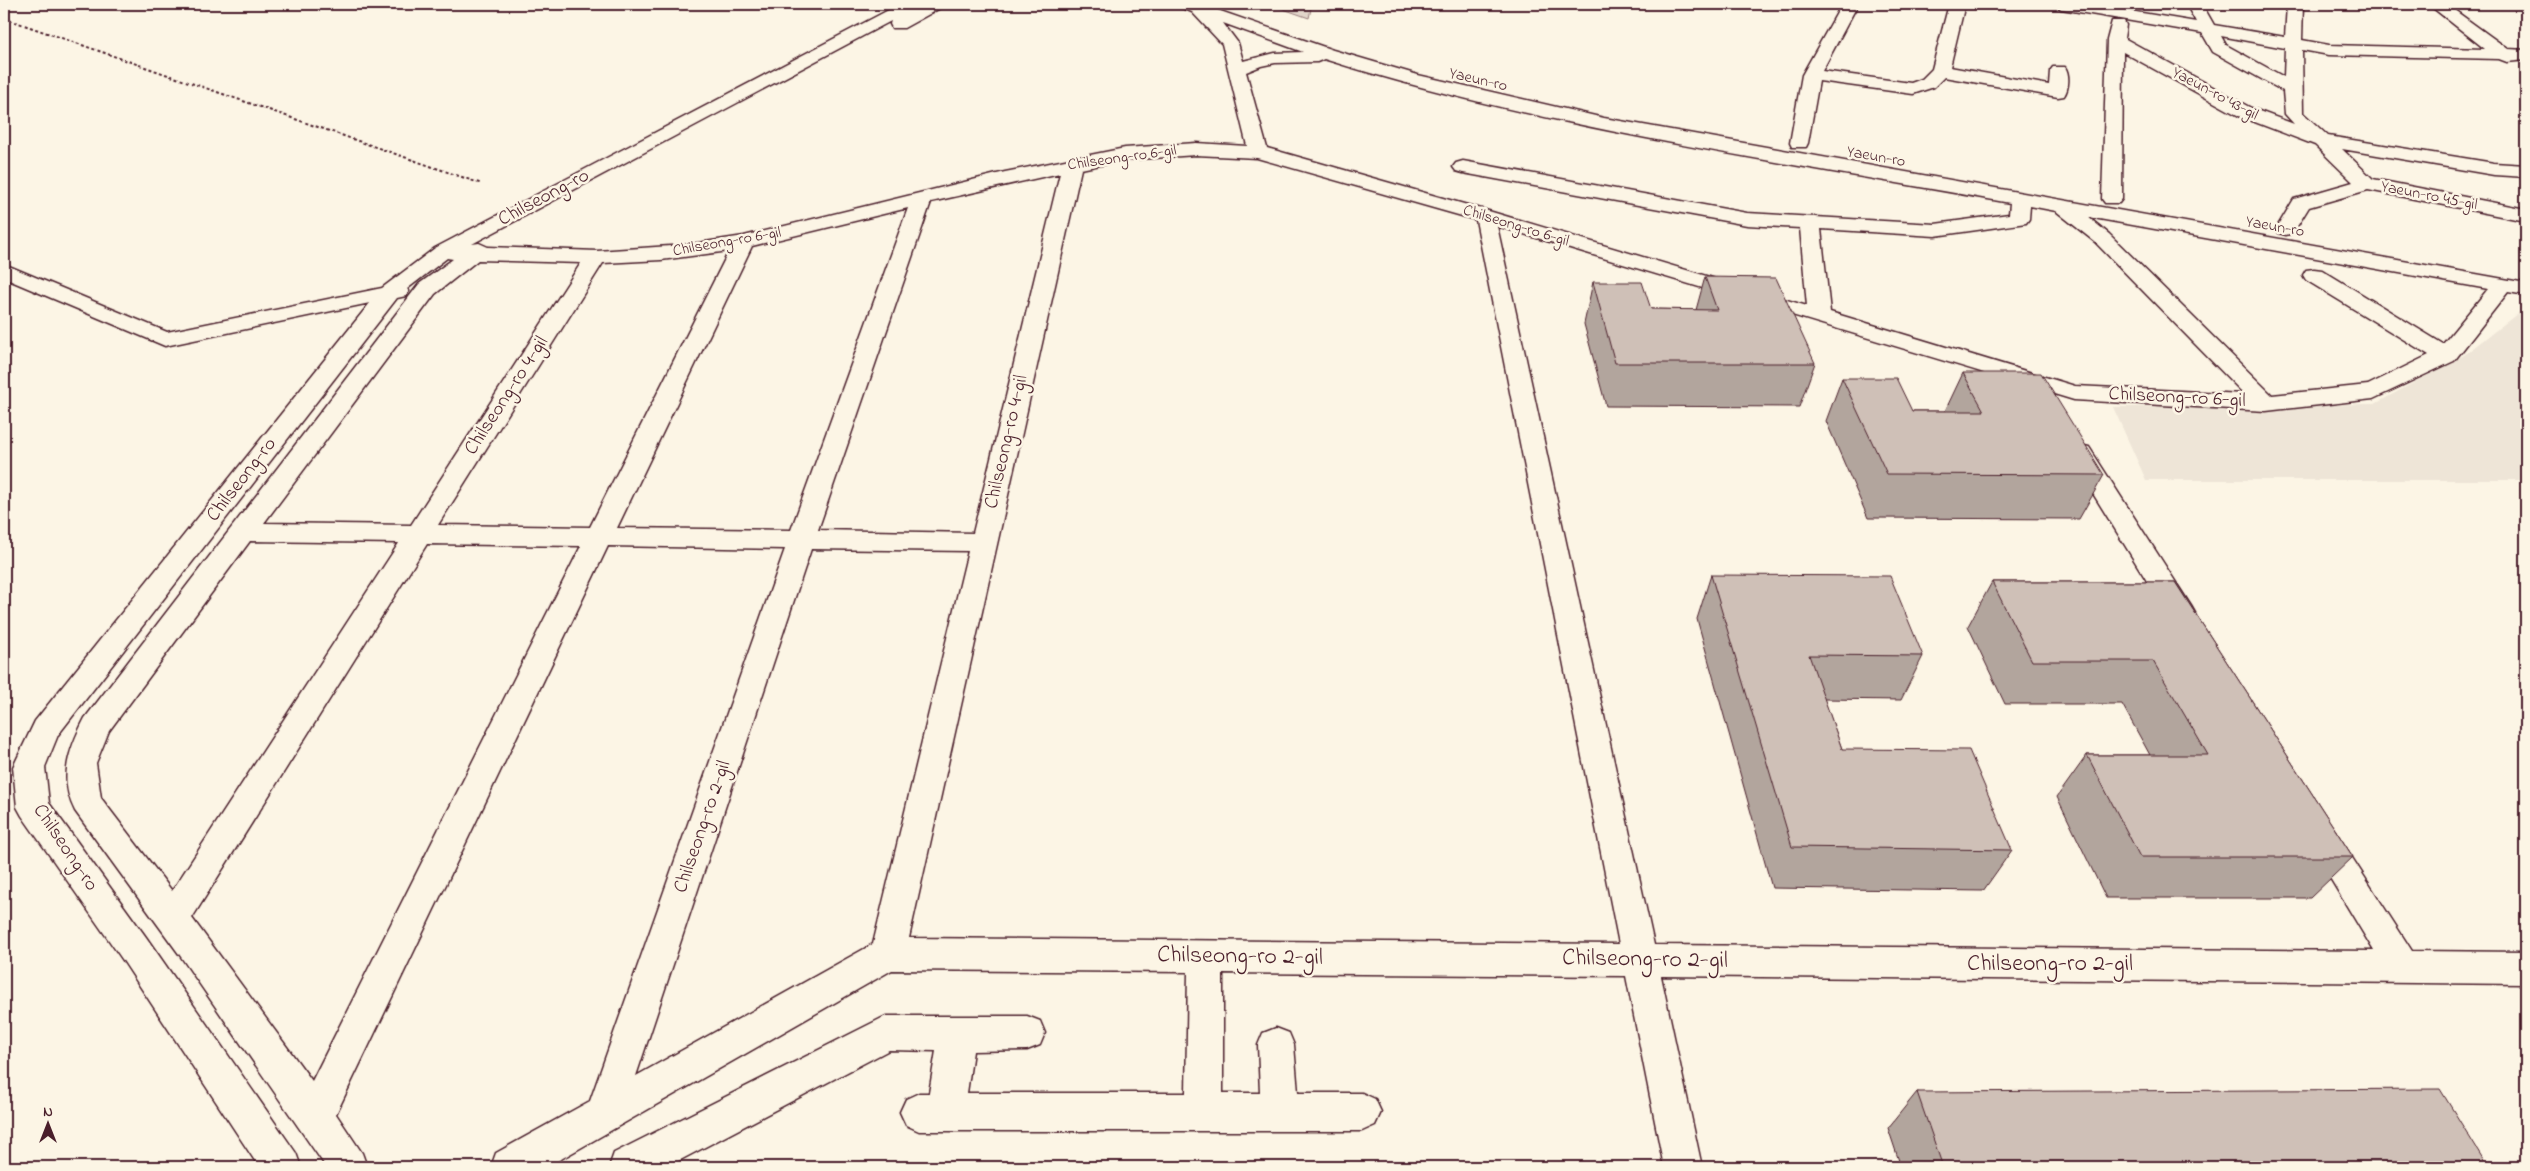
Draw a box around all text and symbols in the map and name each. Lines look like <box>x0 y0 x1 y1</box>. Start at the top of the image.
street label: Yaeun-ro 43-gil <box>2167 61 2263 127</box>
street label: Yaeun-ro <box>1446 62 1510 98</box>
street label: Chilseong-ro 6-gil <box>1066 138 1178 178</box>
street label: Yaeun-ro <box>1845 140 1907 174</box>
street label: Chilseong-ro <box>493 162 595 235</box>
street label: Yaeun-ro 45-gil <box>2379 175 2480 217</box>
street label: Chilseong-ro 6-gil <box>1460 198 1572 254</box>
street label: Yaeun-ro <box>2244 210 2306 244</box>
street label: Chilseong-ro 6-gil <box>671 221 783 263</box>
street label: Chilseong-ro 4-gil <box>458 331 557 462</box>
street label: Chilseong-ro 4-gil <box>978 372 1037 512</box>
street label: Chilseong-ro 6-gil <box>2108 380 2246 417</box>
street label: Chilseong-ro <box>200 432 285 529</box>
street label: Chilseong-ro 2-gil <box>667 757 740 897</box>
street label: Chilseong-ro <box>24 798 105 898</box>
street label: Chilseong-ro 2-gil <box>1157 938 1323 976</box>
street label: Chilseong-ro 2-gil <box>1562 941 1728 979</box>
street label: Chilseong-ro 2-gil <box>1967 947 2133 982</box>
north arrow <box>22 1098 72 1148</box>
text: N <box>43 1102 53 1123</box>

